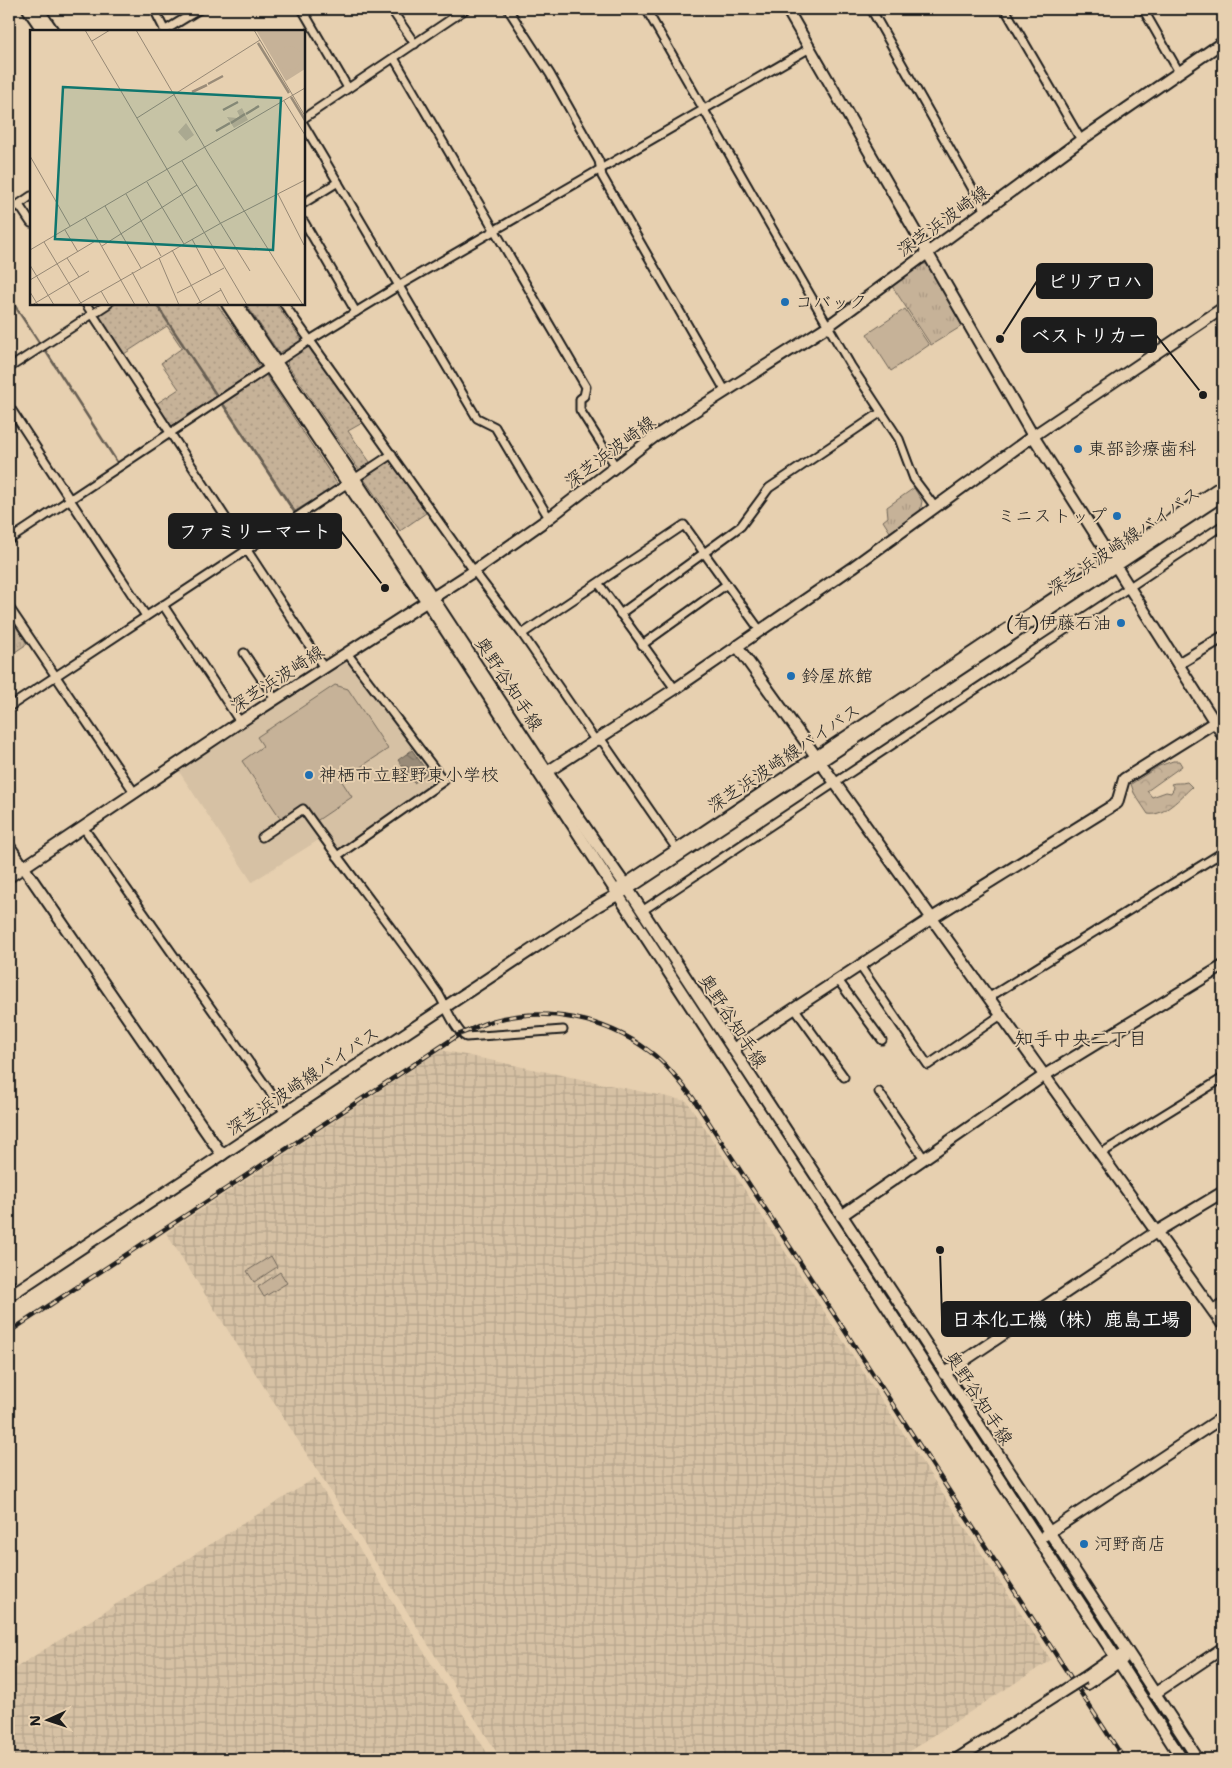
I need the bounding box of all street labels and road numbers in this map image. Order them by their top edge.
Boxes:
street label: 深芝浜波崎線 [892,180,994,262]
street label: 深芝浜波崎線 [560,410,660,494]
street label: 深芝浜波崎線バイパス [1043,481,1205,601]
street label: 奥野谷知手線 [470,632,548,736]
street label: 深芝浜波崎線 [225,640,329,718]
street label: 深芝浜波崎線バイパス [703,698,865,818]
street label: 奥野谷知手線 [694,969,772,1073]
street label: 深芝浜波崎線バイパス [222,1021,384,1141]
street label: 奥野谷知手線 [940,1346,1018,1450]

